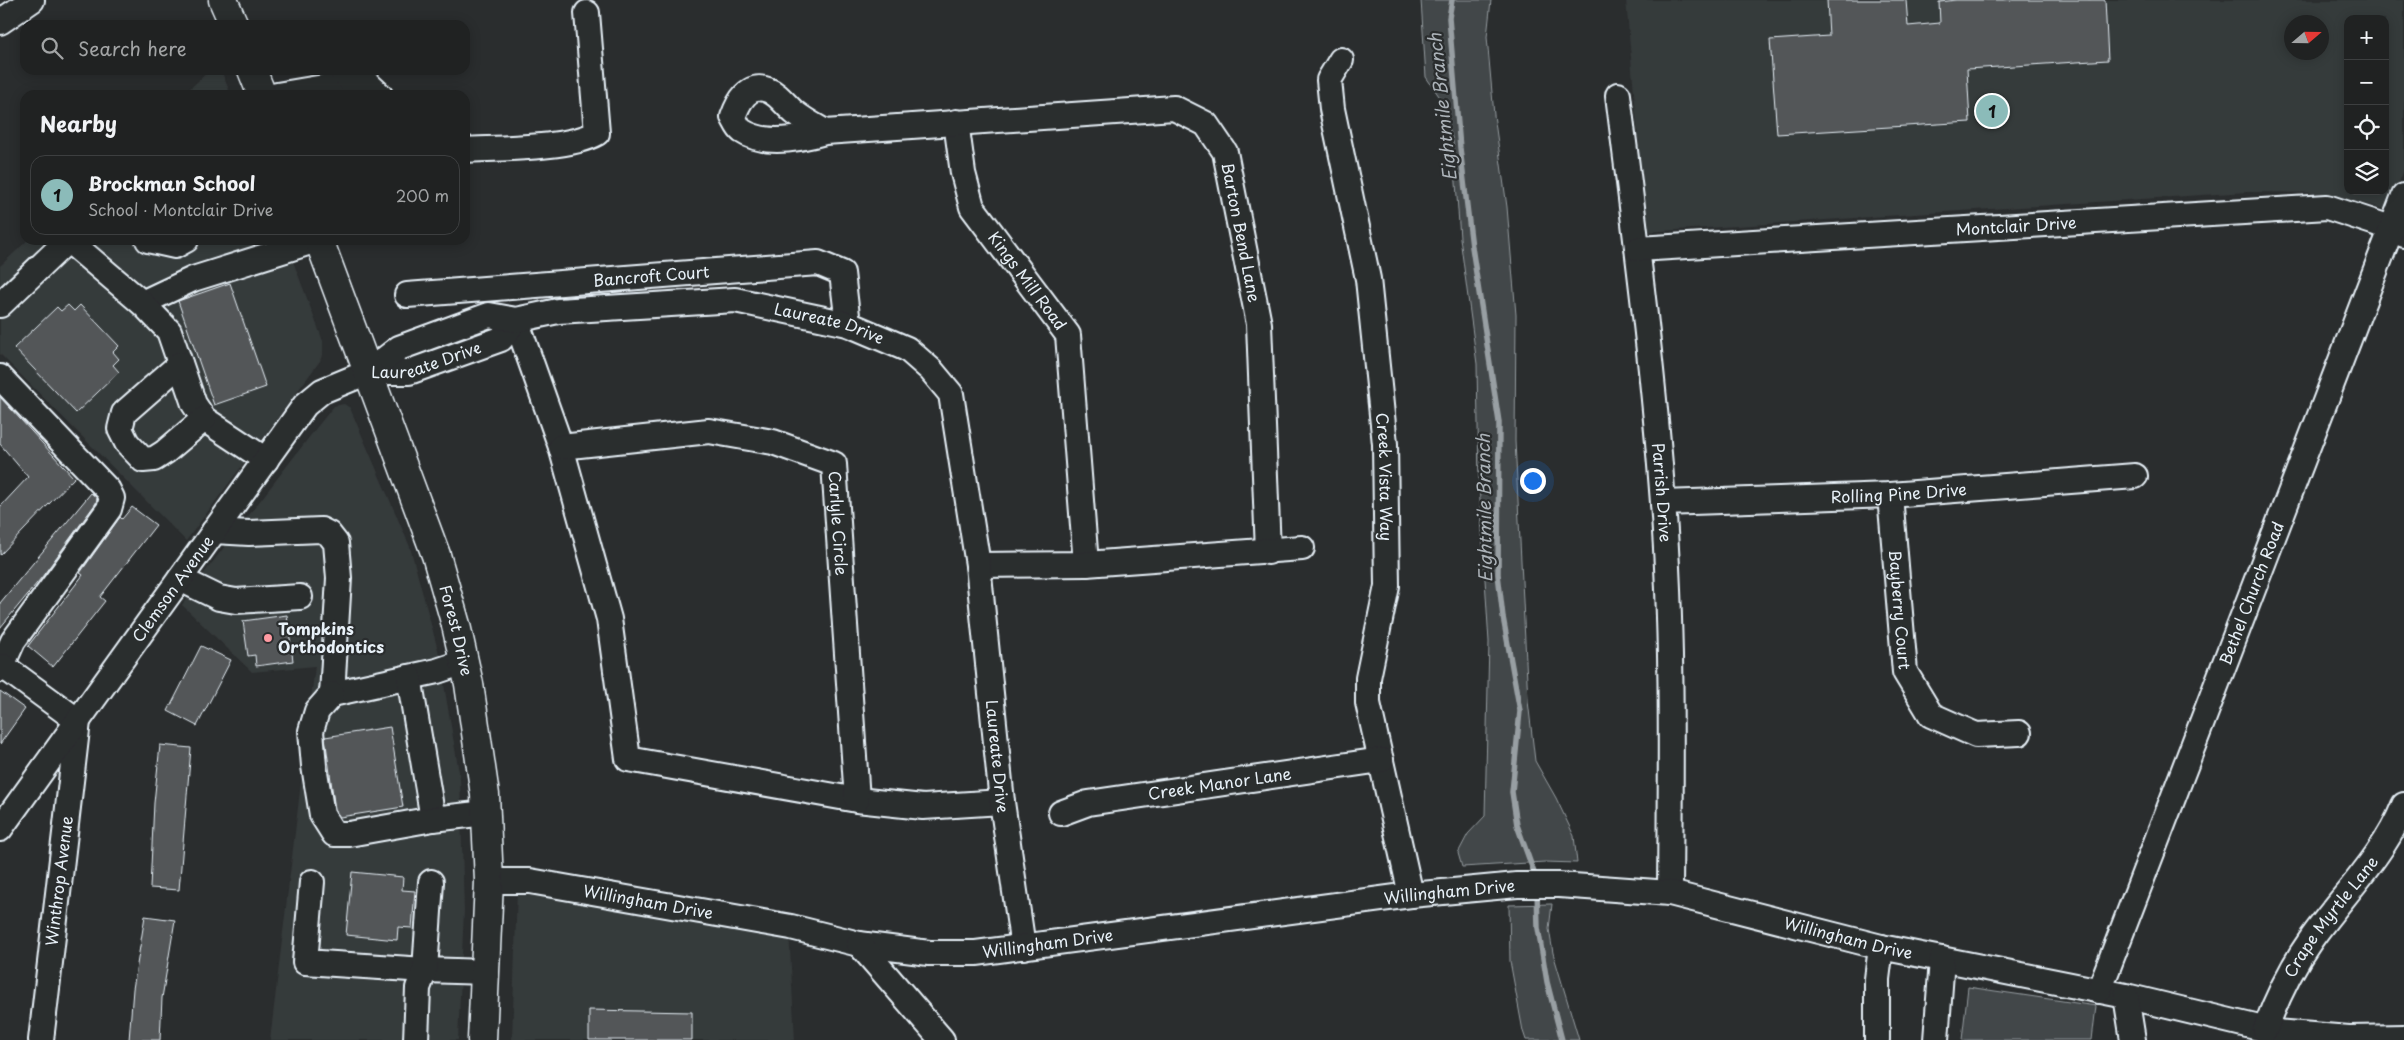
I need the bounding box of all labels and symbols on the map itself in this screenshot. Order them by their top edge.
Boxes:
north arrow [2284,15,2329,60]
water label: Eightmile Branch [1420,31,1463,182]
pin: 1 [1976,92,2008,130]
street label: Barton Bend Lane [1216,160,1267,304]
street label: Montclair Drive [1955,209,2078,241]
street label: Kings Mill Road [983,226,1073,335]
street label: Bancroft Court [592,258,711,291]
street label: Laureate Drive [772,296,888,349]
street label: Laureate Drive [371,334,484,383]
street label: Creek Vista Way [1371,411,1399,541]
water label: Eightmile Branch [1469,433,1498,583]
street label: Parrish Drive [1647,442,1679,543]
your location [1520,468,1546,494]
street label: Carlyle Circle [823,470,855,576]
street label: Rolling Pine Drive [1830,476,1967,508]
street label: Bethel Church Road [2212,518,2289,668]
street label: Clemson Avenue [125,529,219,647]
street label: Bayberry Court [1884,549,1918,671]
street label: Forest Drive [434,582,480,678]
place label: Tompkins Orthodontics [278,616,384,658]
marker: Tompkins Orthodontics [262,632,274,644]
street label: Laureate Drive [981,699,1016,814]
street label: Creek Manor Lane [1146,760,1293,805]
street label: Winthrop Avenue [38,814,78,947]
street label: Crape Myrtle Lane [2277,850,2383,981]
street label: Willingham Drive [1382,872,1516,910]
street label: Willingham Drive [581,878,715,924]
street label: Willingham Drive [1781,910,1915,964]
street label: Willingham Drive [981,922,1114,963]

